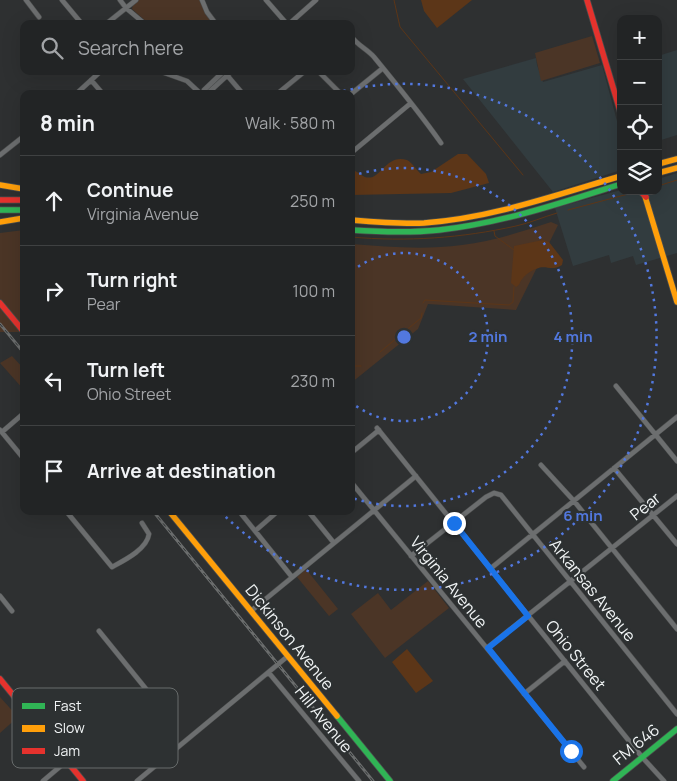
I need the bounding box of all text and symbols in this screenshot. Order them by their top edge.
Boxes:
map controls [617,15,662,195]
button: + [617,15,662,60]
search box [20,20,355,75]
icon: search [38,34,66,62]
text: Search here [78,35,184,61]
button: − [617,60,662,105]
button: locate [617,105,662,150]
text: 8 min [40,109,95,137]
text: Walk · 580 m [245,112,335,134]
button: layers [617,150,662,195]
text: Continue [87,177,173,203]
icon: ahead [40,187,68,215]
text: 250 m [290,190,335,212]
text: Virginia Avenue [87,203,199,225]
text: Turn right [87,267,177,293]
icon: right [40,277,68,305]
text: 100 m [292,280,335,302]
text: Pear [87,293,120,315]
text: 2 min [468,326,508,347]
text: 4 min [553,326,593,347]
centre of rings [395,328,413,346]
text: Turn left [87,357,165,383]
icon: left [40,367,68,395]
text: 230 m [291,370,335,392]
text: Ohio Street [87,383,171,405]
icon: arrive [40,457,68,485]
text: Arrive at destination [87,458,276,484]
street label: Pear [625,487,665,525]
text: 6 min [563,505,603,526]
route end [443,512,466,535]
street label: Virginia Avenue [405,532,493,632]
street label: Arkansas Avenue [545,534,641,646]
street label: Dickinson Avenue [241,580,339,694]
street label: Ohio Street [541,615,611,695]
street label: Hill Avenue [290,681,358,757]
legend [12,688,178,768]
text: Fast [54,696,82,715]
text: Slow [54,718,85,737]
street label: FM 646 [608,718,664,770]
route start [560,740,583,763]
text: Jam [54,741,80,760]

